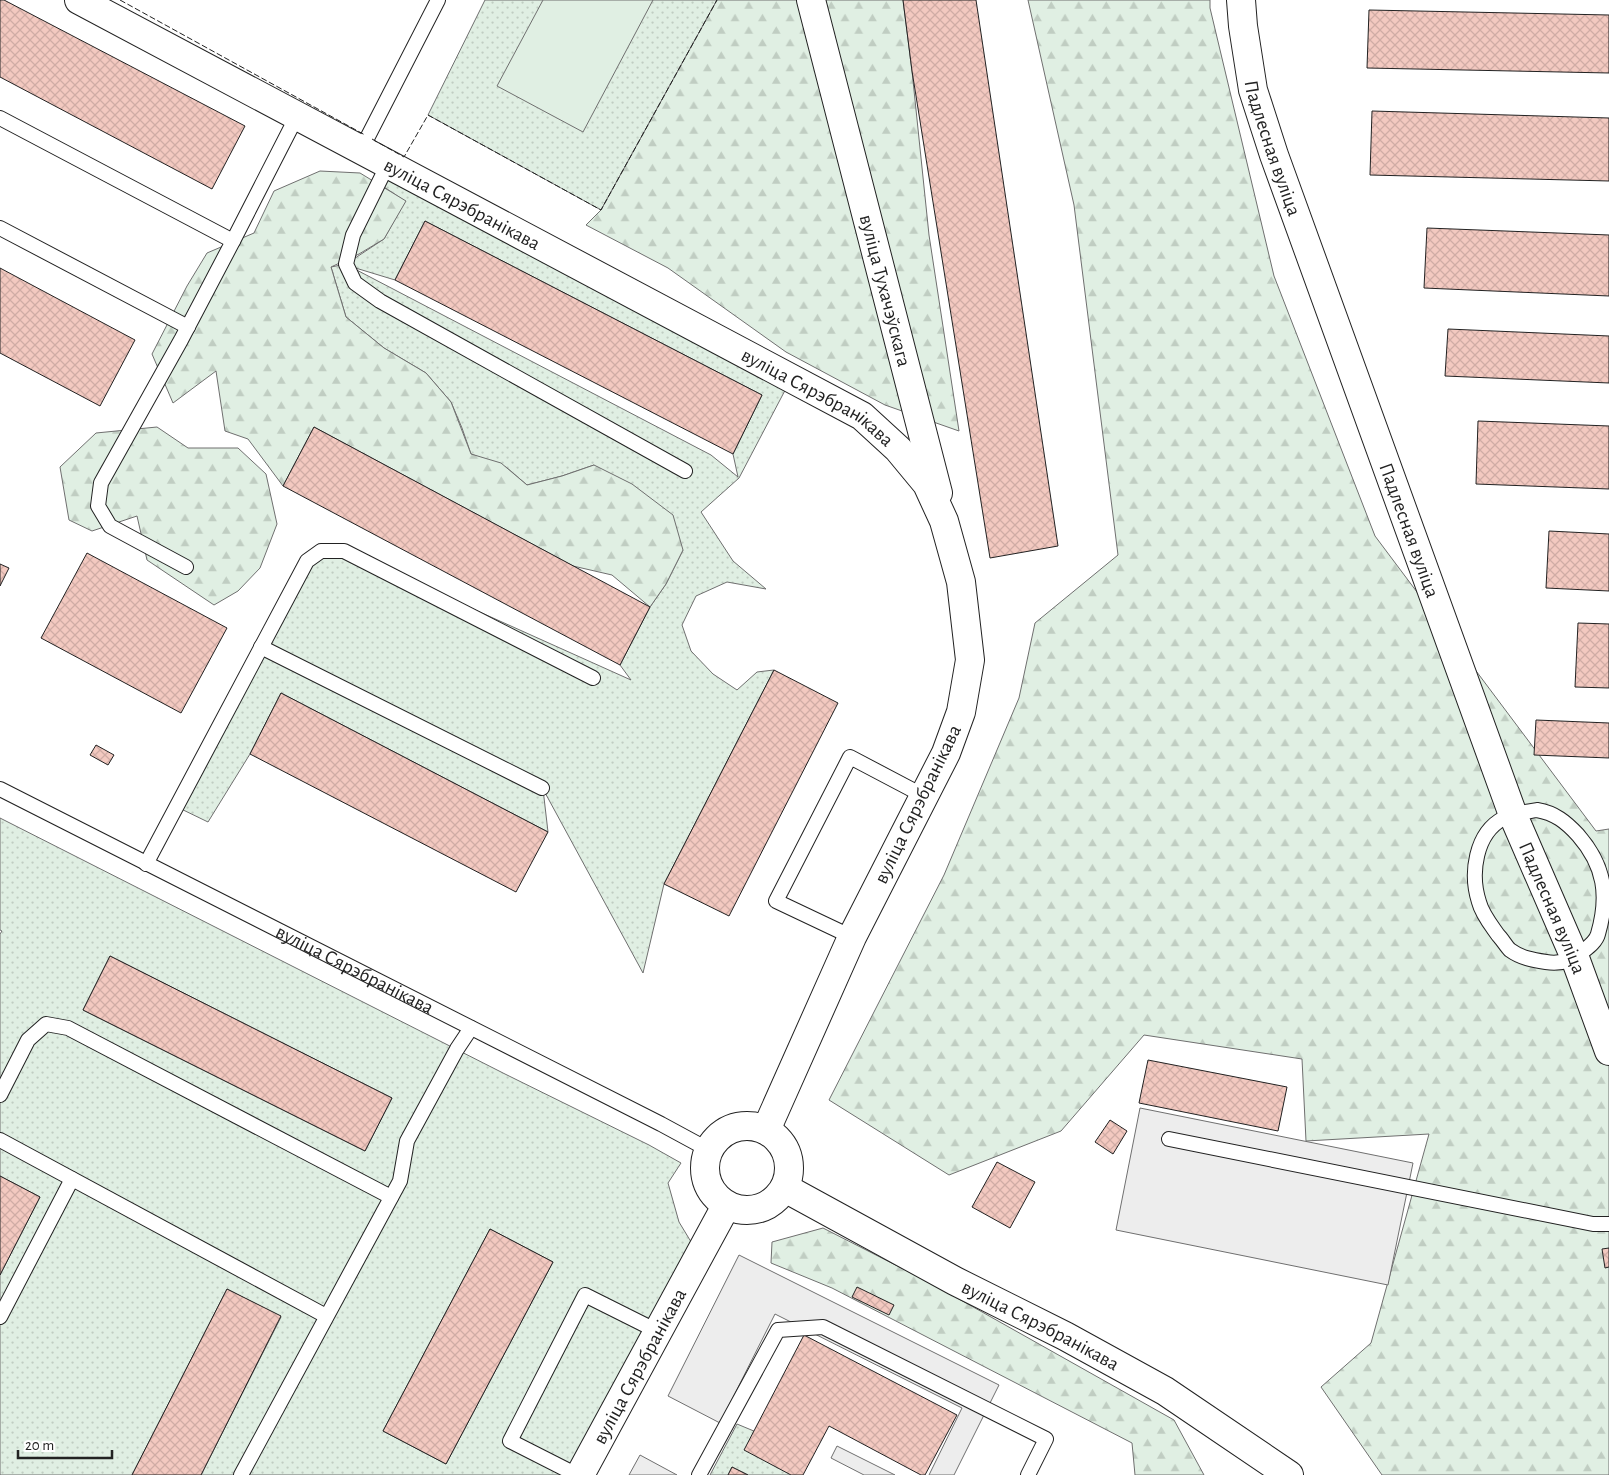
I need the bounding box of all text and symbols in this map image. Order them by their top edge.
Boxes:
street label: Падлесная вуліца [1241,79,1304,219]
street label: вуліца Сярэбранікава [380,155,543,254]
street label: вуліца Тухачэўскага [856,213,914,369]
street label: вуліца Сярэбранікава [738,345,897,451]
street label: Падлесная вуліца [1375,460,1442,600]
street label: вуліца Сярэбранікава [871,722,965,887]
street label: Падлесная вуліца [1515,839,1589,977]
street label: вуліца Сярэбранікава [272,922,437,1018]
street label: вуліца Сярэбранікава [958,1277,1122,1375]
street label: вуліца Сярэбранікава [590,1285,690,1448]
scale bar [18,1428,111,1460]
text: 20 m [25,1438,54,1453]

